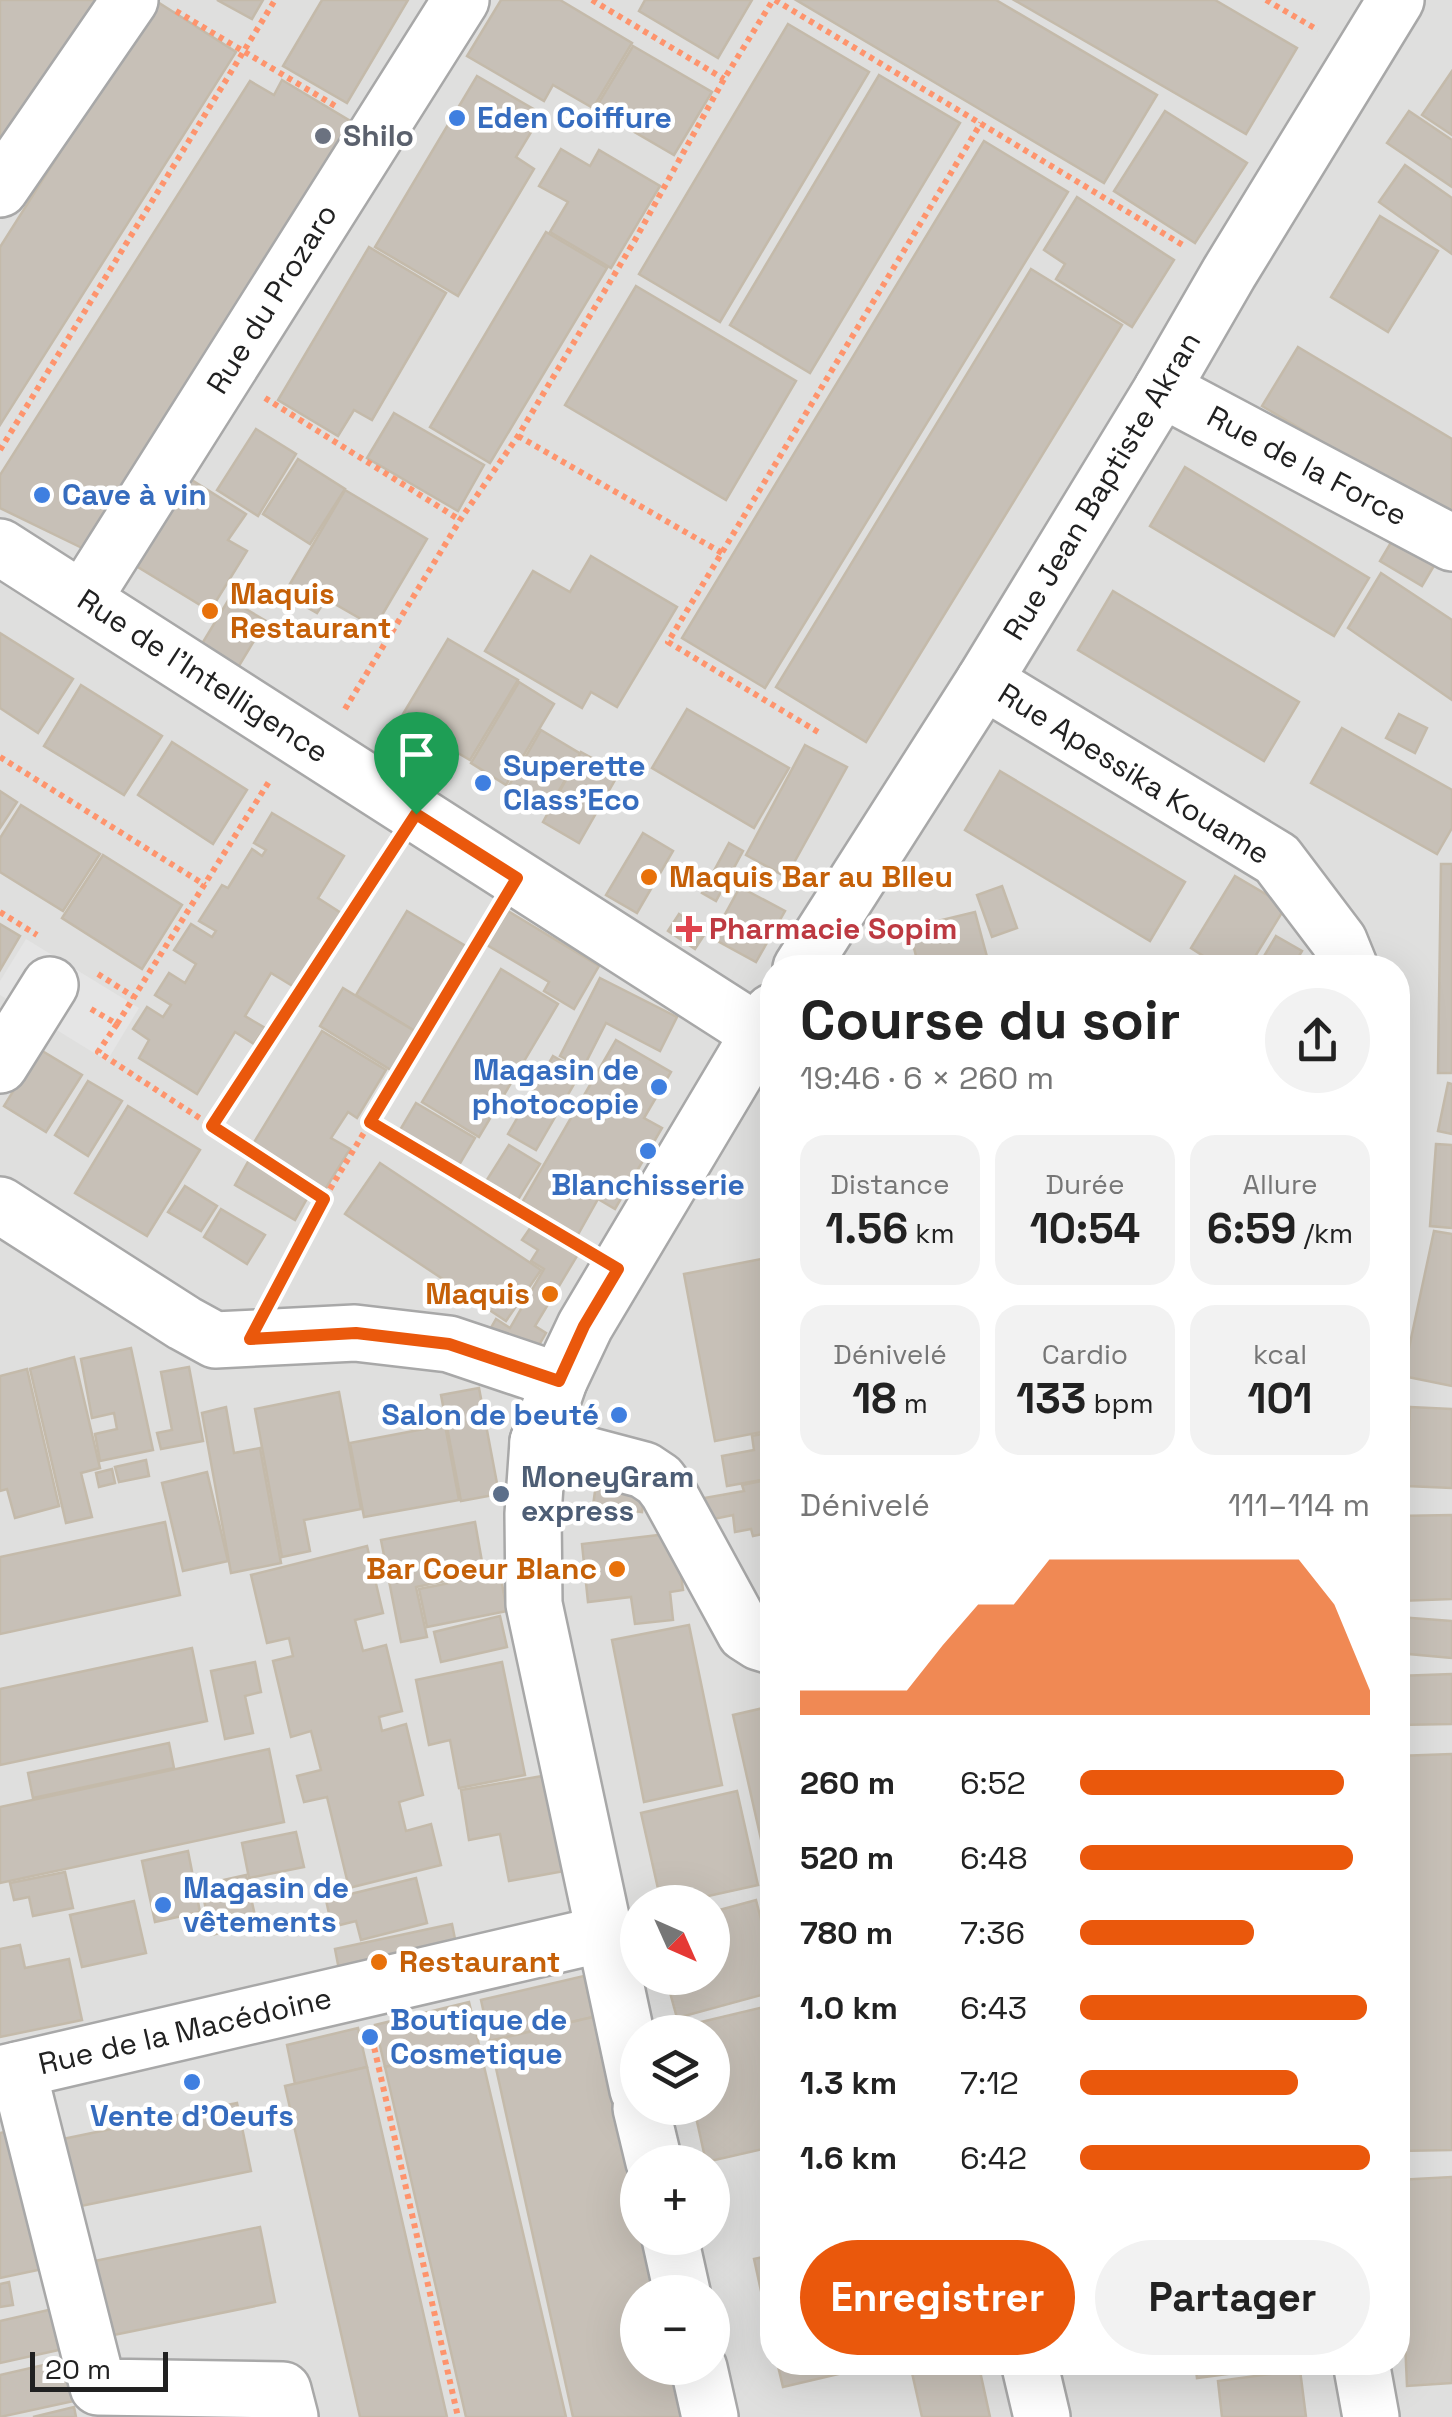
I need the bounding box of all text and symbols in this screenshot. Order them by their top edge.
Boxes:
place label: Eden Coiffure [477,98,672,137]
marker: Eden Coiffure [446,107,468,129]
place label: Shilo [343,116,414,155]
marker: Shilo [312,125,334,147]
street label: Rue du Prozaro [198,196,346,401]
street label: Rue Jean Baptiste Akran [994,324,1209,647]
street label: Rue de la Force [1201,396,1414,535]
place label: Cave à vin [62,475,207,514]
marker: Cave à vin [31,484,53,506]
place label: Maquis Restaurant [230,574,391,647]
street label: Rue de l'Intelligence [70,580,336,771]
marker: Maquis Restaurant [199,600,221,622]
street label: Rue Apessika Kouame [991,674,1278,873]
pin [374,712,459,815]
icon: arrive [389,727,444,782]
place label: Superette Class'Eco [503,746,646,819]
marker: Superette Class'Eco [472,772,494,794]
place label: Maquis Bar au Blleu [669,857,953,896]
marker: Maquis Bar au Blleu [638,866,660,888]
place label: Pharmacie Sopim [709,909,957,948]
marker: Pharmacie Sopim [678,918,700,940]
text: Course du soir [800,985,1180,1055]
button: share [1265,988,1370,1093]
place label: Magasin de photocopie [472,1050,639,1123]
text: 19:46 · 6 × 260 m [800,1058,1054,1098]
marker: Magasin de photocopie [648,1076,670,1098]
marker: Blanchisserie [637,1140,659,1162]
place label: Blanchisserie [551,1165,745,1204]
text: Distance [830,1166,950,1202]
text: Durée [1046,1166,1124,1202]
text: Allure [1242,1166,1318,1202]
text: 1.56 [826,1202,908,1255]
text: 10:54 [1030,1202,1140,1255]
text: 6:59 [1207,1202,1296,1255]
text: km [908,1215,955,1251]
text: /km [1296,1215,1353,1251]
place label: Maquis [425,1274,530,1313]
marker: Maquis [539,1283,561,1305]
text: Dénivelé [833,1336,947,1372]
text: Cardio [1042,1336,1128,1372]
text: kcal [1253,1336,1307,1372]
text: 18 [852,1372,896,1425]
text: 133 [1016,1372,1086,1425]
text: 101 [1247,1372,1313,1425]
text: m [896,1385,928,1421]
text: bpm [1086,1385,1154,1421]
place label: Salon de beuté [382,1395,599,1434]
marker: Salon de beuté [608,1404,630,1426]
place label: MoneyGram express [521,1457,694,1530]
marker: MoneyGram express [490,1483,512,1505]
text: Dénivelé [800,1485,930,1525]
text: 111–114 m [1228,1485,1370,1525]
place label: Bar Coeur Blanc [366,1549,597,1588]
marker: Bar Coeur Blanc [606,1558,628,1580]
text: 260 m [800,1763,895,1803]
text: 6:52 [960,1763,1026,1803]
text: 520 m [800,1838,894,1878]
text: 6:48 [960,1838,1028,1878]
place label: Magasin de vêtements [183,1868,349,1941]
north arrow [620,1885,730,1995]
map controls [620,1885,730,2385]
marker: Magasin de vêtements [152,1894,174,1916]
text: 780 m [800,1913,893,1953]
text: 7:36 [960,1913,1025,1953]
place label: Restaurant [399,1942,560,1981]
marker: Restaurant [368,1951,390,1973]
street label: Rue de la Macédoine [34,1978,335,2083]
text: 1.0 km [800,1988,898,2028]
text: 6:43 [960,1988,1027,2028]
place label: Boutique de Cosmetique [390,2000,567,2073]
button: layers [620,2015,730,2125]
marker: Boutique de Cosmetique [359,2026,381,2048]
text: 1.3 km [800,2063,897,2103]
text: 7:12 [960,2063,1019,2103]
marker: Vente d'Oeufs [181,2071,203,2093]
place label: Vente d'Oeufs [90,2096,294,2135]
text: 1.6 km [800,2138,897,2178]
text: 6:42 [960,2138,1027,2178]
button: + [620,2145,730,2255]
button: Enregistrer [800,2240,1075,2355]
button: Partager [1095,2240,1370,2355]
button: − [620,2275,730,2385]
scale bar [30,2347,168,2392]
text: 20 m [45,2351,111,2387]

